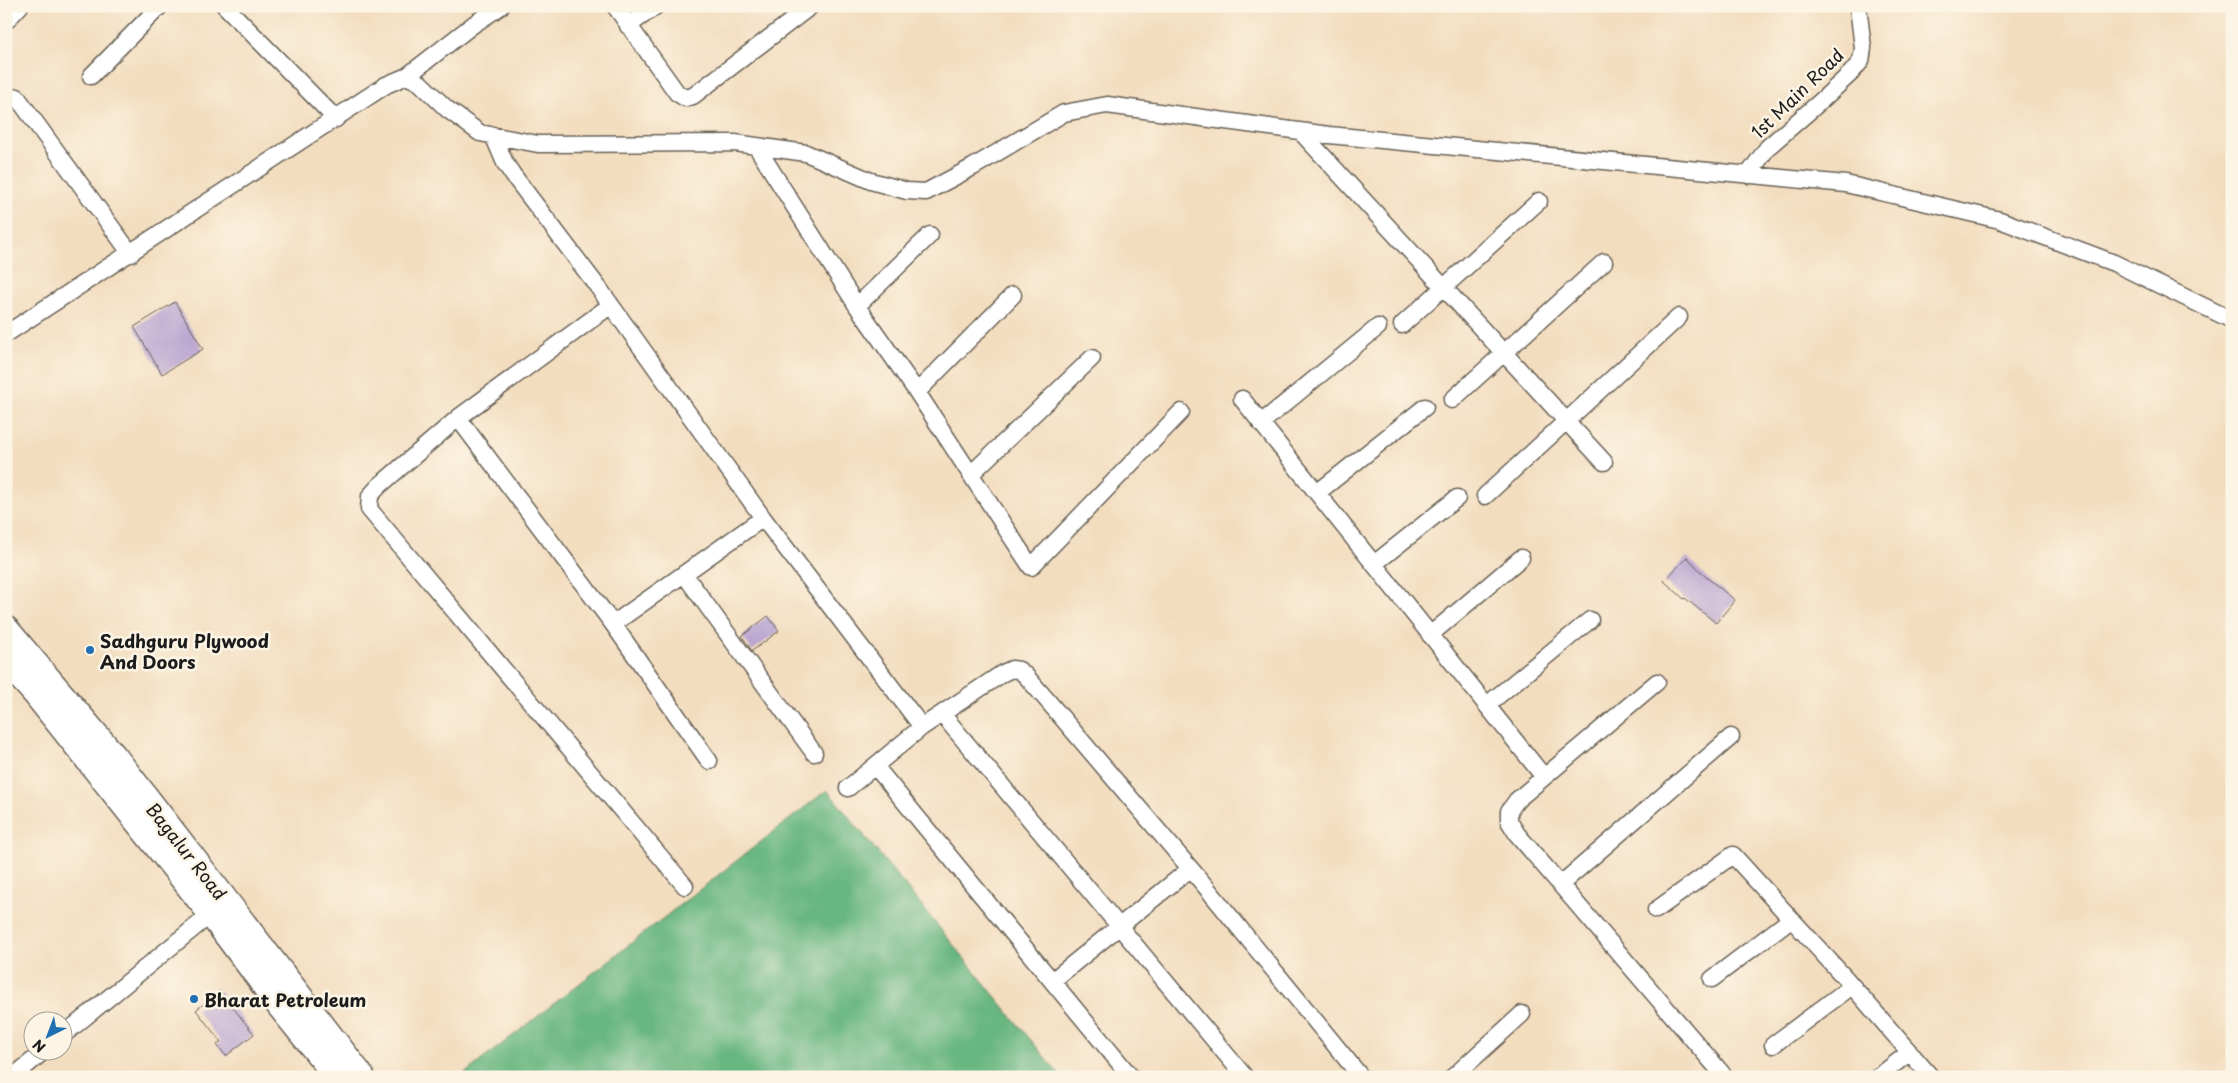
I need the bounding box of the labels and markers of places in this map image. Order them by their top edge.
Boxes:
place label: Sadhguru Plywood And Doors [100,627,269,675]
marker: Sadhguru Plywood And Doors [84,644,96,656]
place label: Bharat Petroleum [204,986,366,1013]
marker: Bharat Petroleum [188,993,200,1005]

